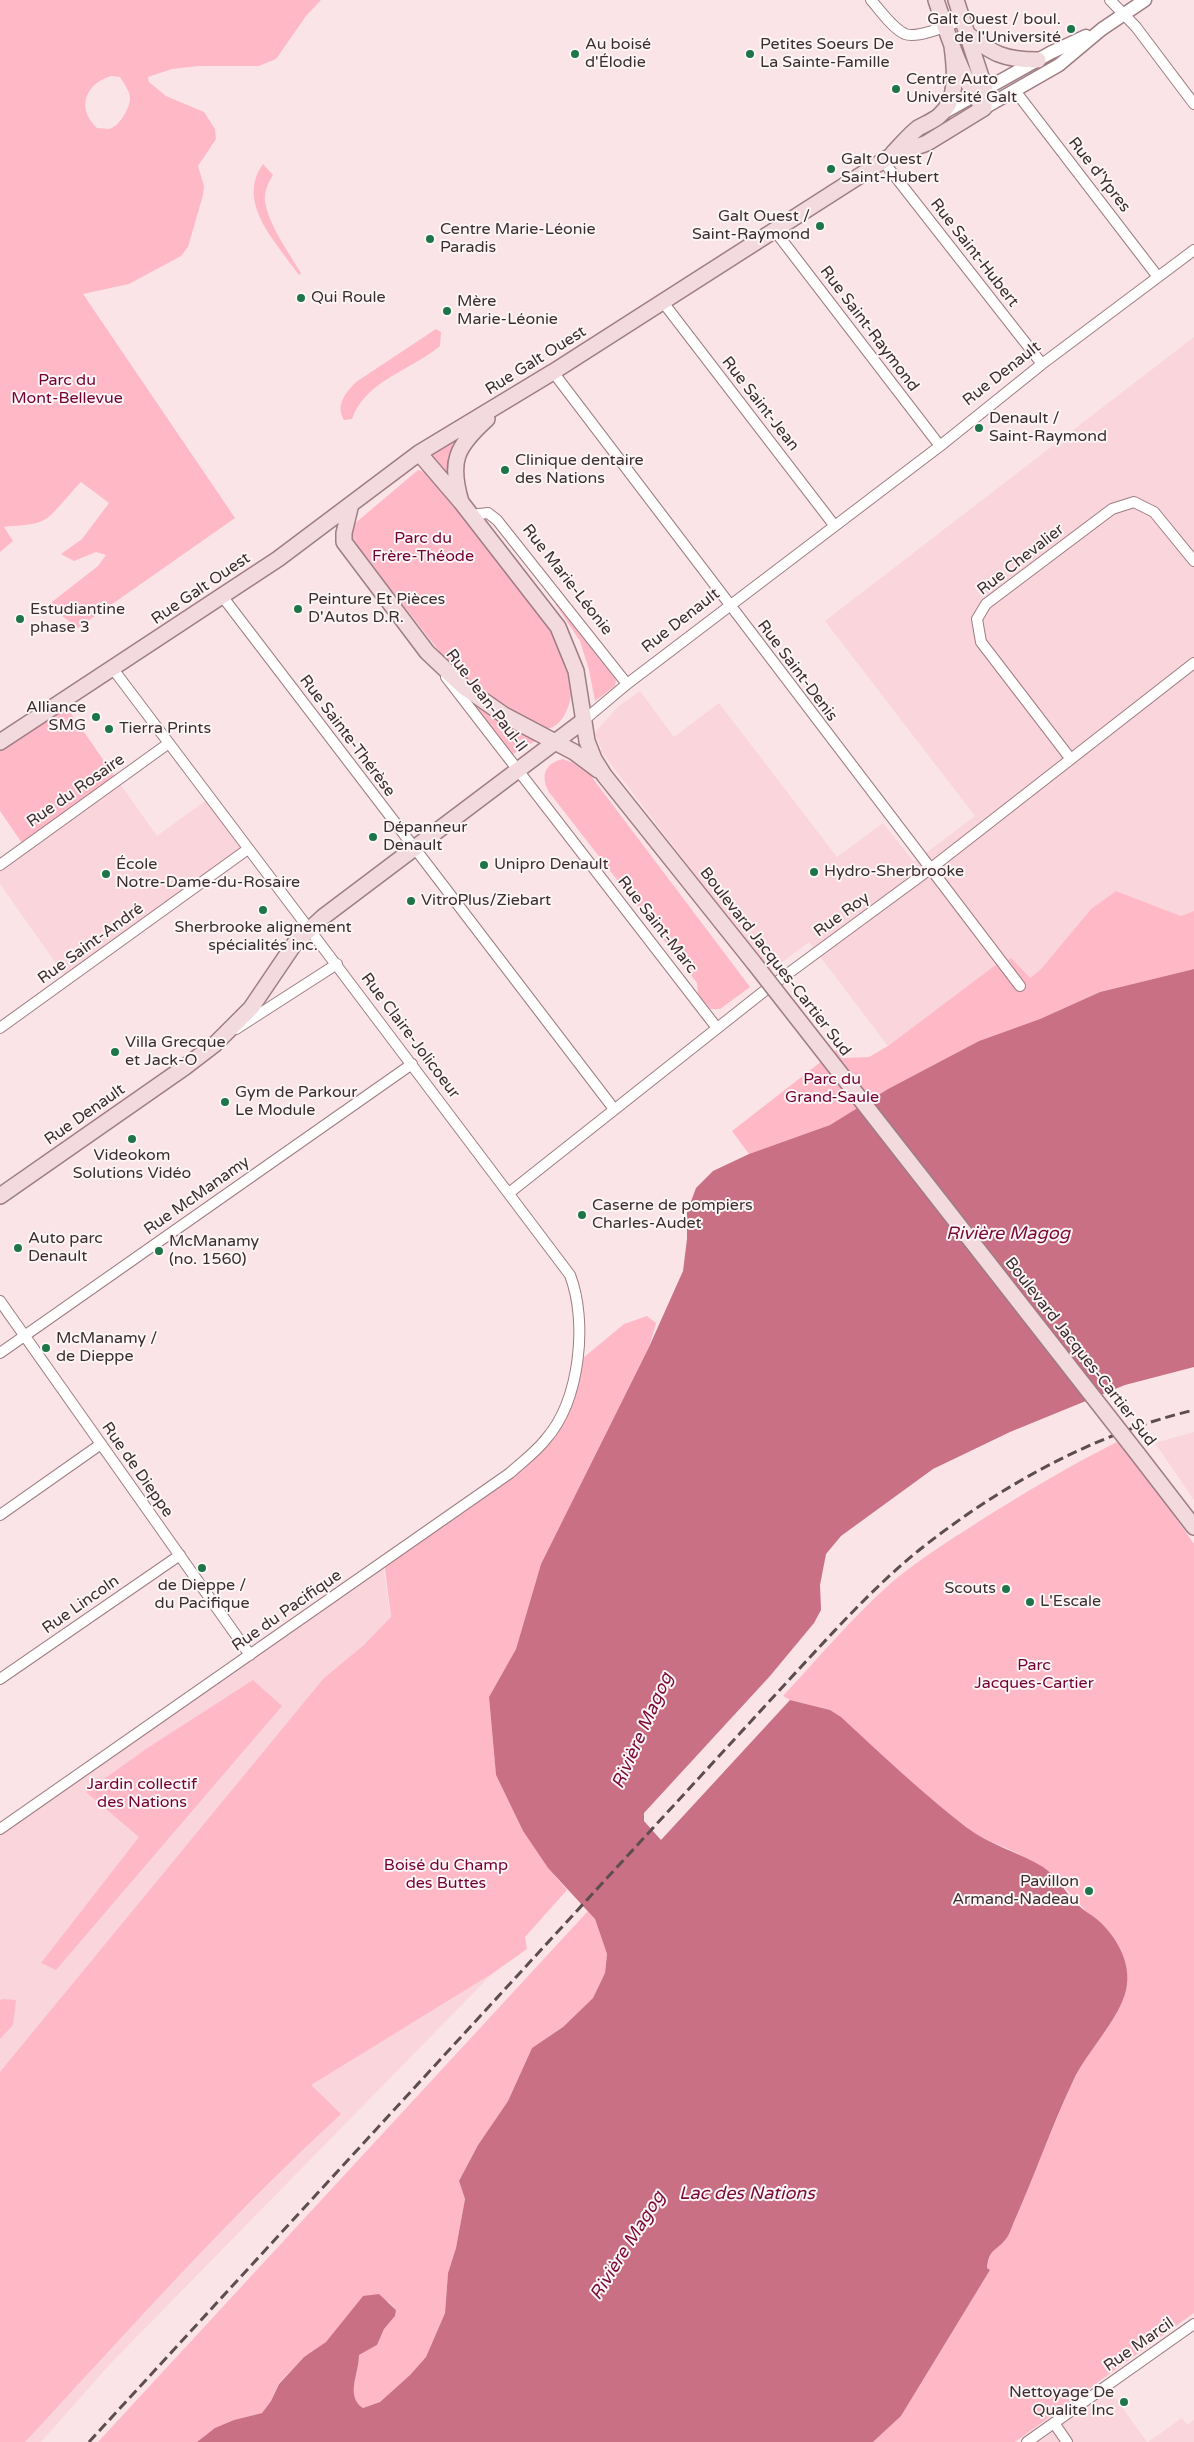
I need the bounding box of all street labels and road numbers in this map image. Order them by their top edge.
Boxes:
street label: Rue d'Ypres [1064,134,1134,216]
street label: Rue Saint-Hubert [926,195,1022,311]
street label: Rue Saint-Raymond [815,262,923,396]
street label: Rue Galt Ouest [482,322,590,400]
street label: Rue Denault [959,338,1045,410]
street label: Rue Saint-Jean [717,353,803,455]
street label: Rue Chevalier [974,520,1068,600]
street label: Rue Marie-Léonie [518,521,616,639]
street label: Rue Galt Ouest [148,549,254,629]
street label: Rue Denault [638,585,724,657]
street label: Rue Saint-Denis [753,617,841,725]
street label: Rue Jean-Paul-II [441,646,531,756]
street label: Rue Sainte-Thérèse [295,671,399,801]
street label: Rue du Rosaire [23,750,129,832]
street label: Boulevard Jacques-Cartier Sud [695,864,855,1060]
street label: Rue Saint-Marc [613,873,701,977]
street label: Rue Roy [810,888,874,942]
street label: Rue Saint-André [34,899,148,989]
street label: Rue Claire-Jolicoeur [357,969,463,1103]
street label: Rue Denault [41,1080,129,1150]
street label: Rue McManamy [141,1152,253,1240]
street label: Boulevard Jacques-Cartier Sud [1000,1254,1160,1450]
street label: Rue de Dieppe [97,1419,177,1521]
street label: Rue du Pacifique [229,1566,345,1656]
street label: Rue Lincoln [39,1572,123,1638]
street label: Rue Marcil [1100,2314,1178,2376]

